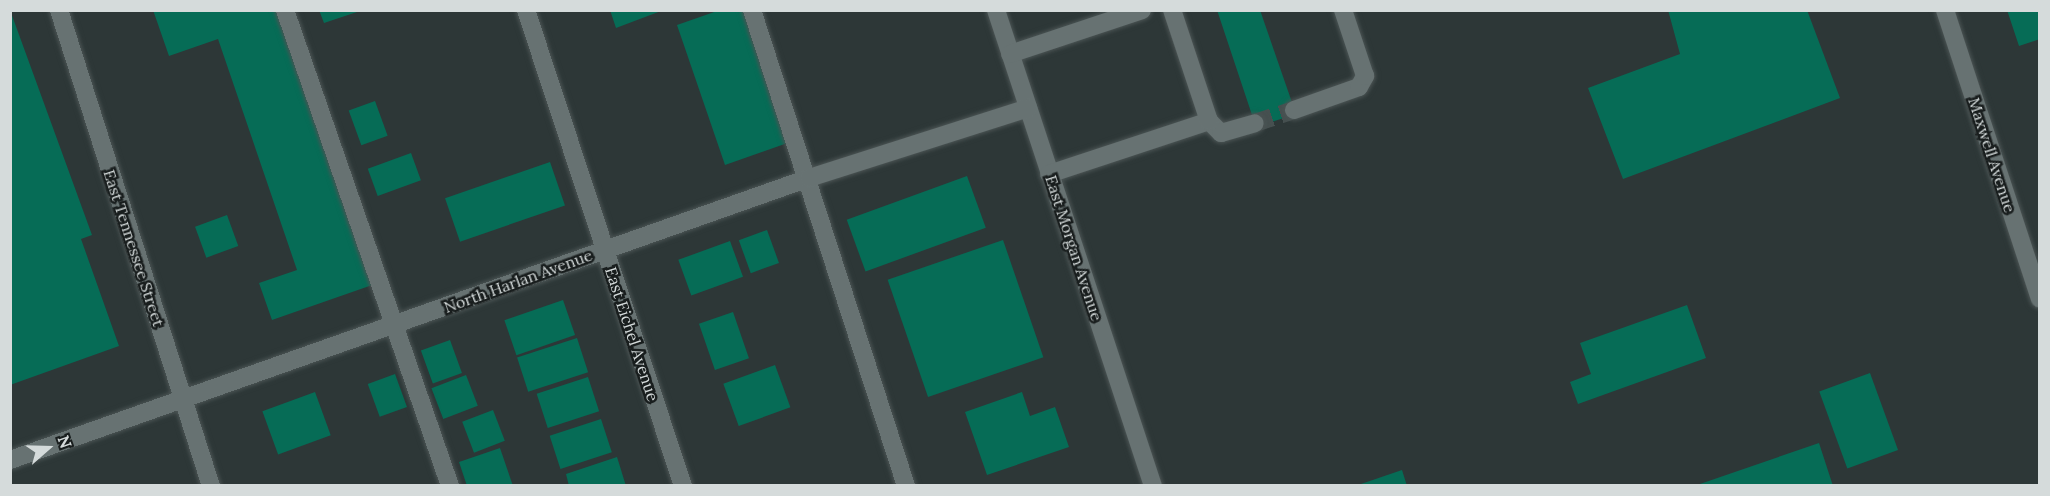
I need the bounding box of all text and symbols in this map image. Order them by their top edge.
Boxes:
street label: Maxwell Avenue [1964,95,2020,215]
street label: East Tennessee Street [100,167,168,329]
street label: East Morgan Avenue [1041,173,1107,323]
street label: North Harlan Avenue [441,245,595,317]
street label: East Eichel Avenue [601,264,663,404]
north arrow [18,418,78,478]
text: N [53,433,76,451]

